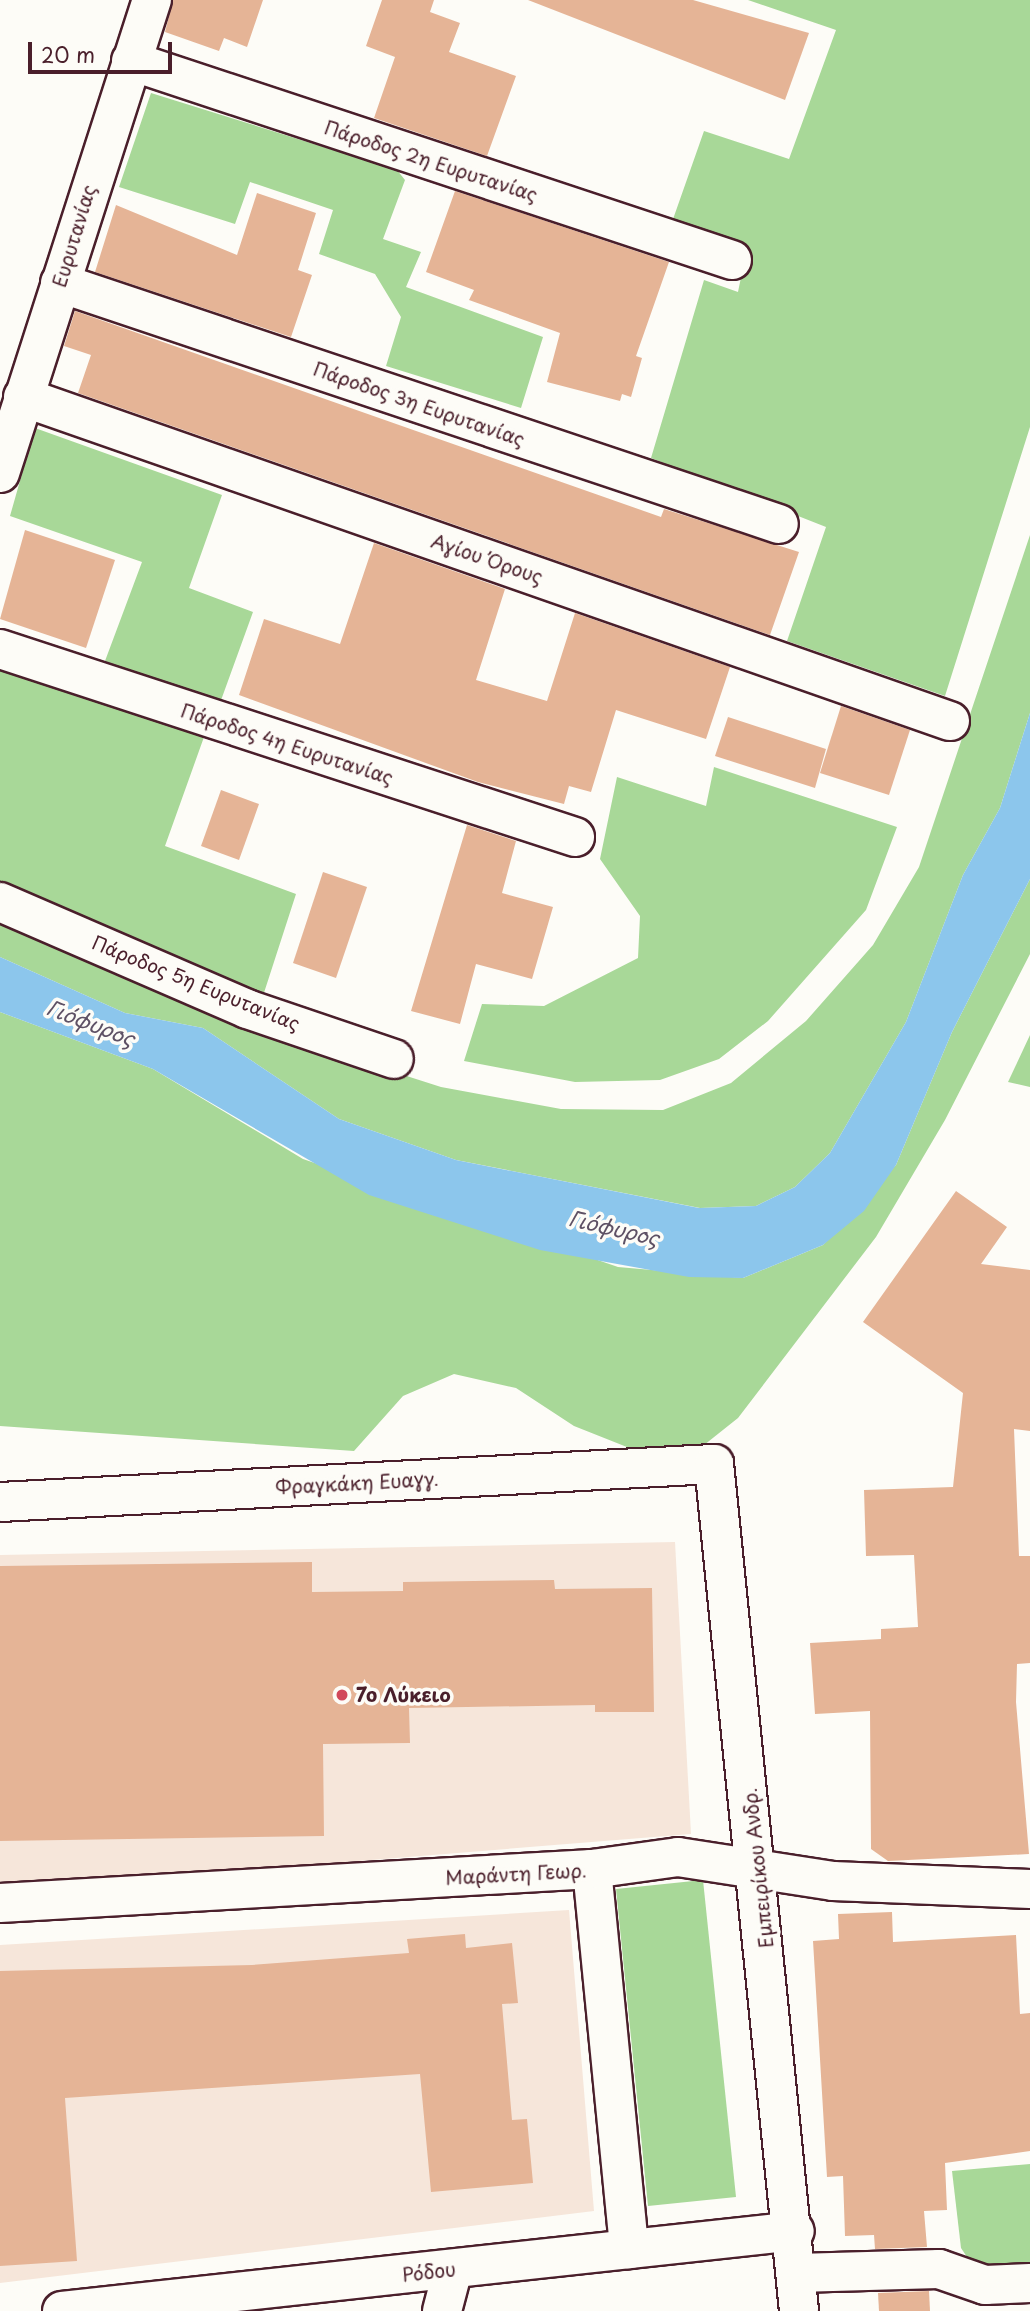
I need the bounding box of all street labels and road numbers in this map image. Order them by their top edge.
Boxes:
street label: Πάροδος 2η Ευρυτανίας [321,116,541,206]
street label: Ευρυτανίας [48,182,100,290]
street label: Πάροδος 3η Ευρυτανίας [310,357,528,451]
street label: Αγίου Όρους [428,529,546,589]
street label: Πάροδος 4η Ευρυτανίας [177,699,397,789]
street label: Πάροδος 5η Ευρυτανίας [89,931,303,1035]
street label: Φραγκάκη Ευαγγ. [274,1467,440,1499]
street label: Εμπειρίκου Ανδρ. [738,1786,778,1950]
street label: Μαράντη Γεωρ. [444,1859,588,1889]
street label: Ρόδου [401,2258,457,2286]

